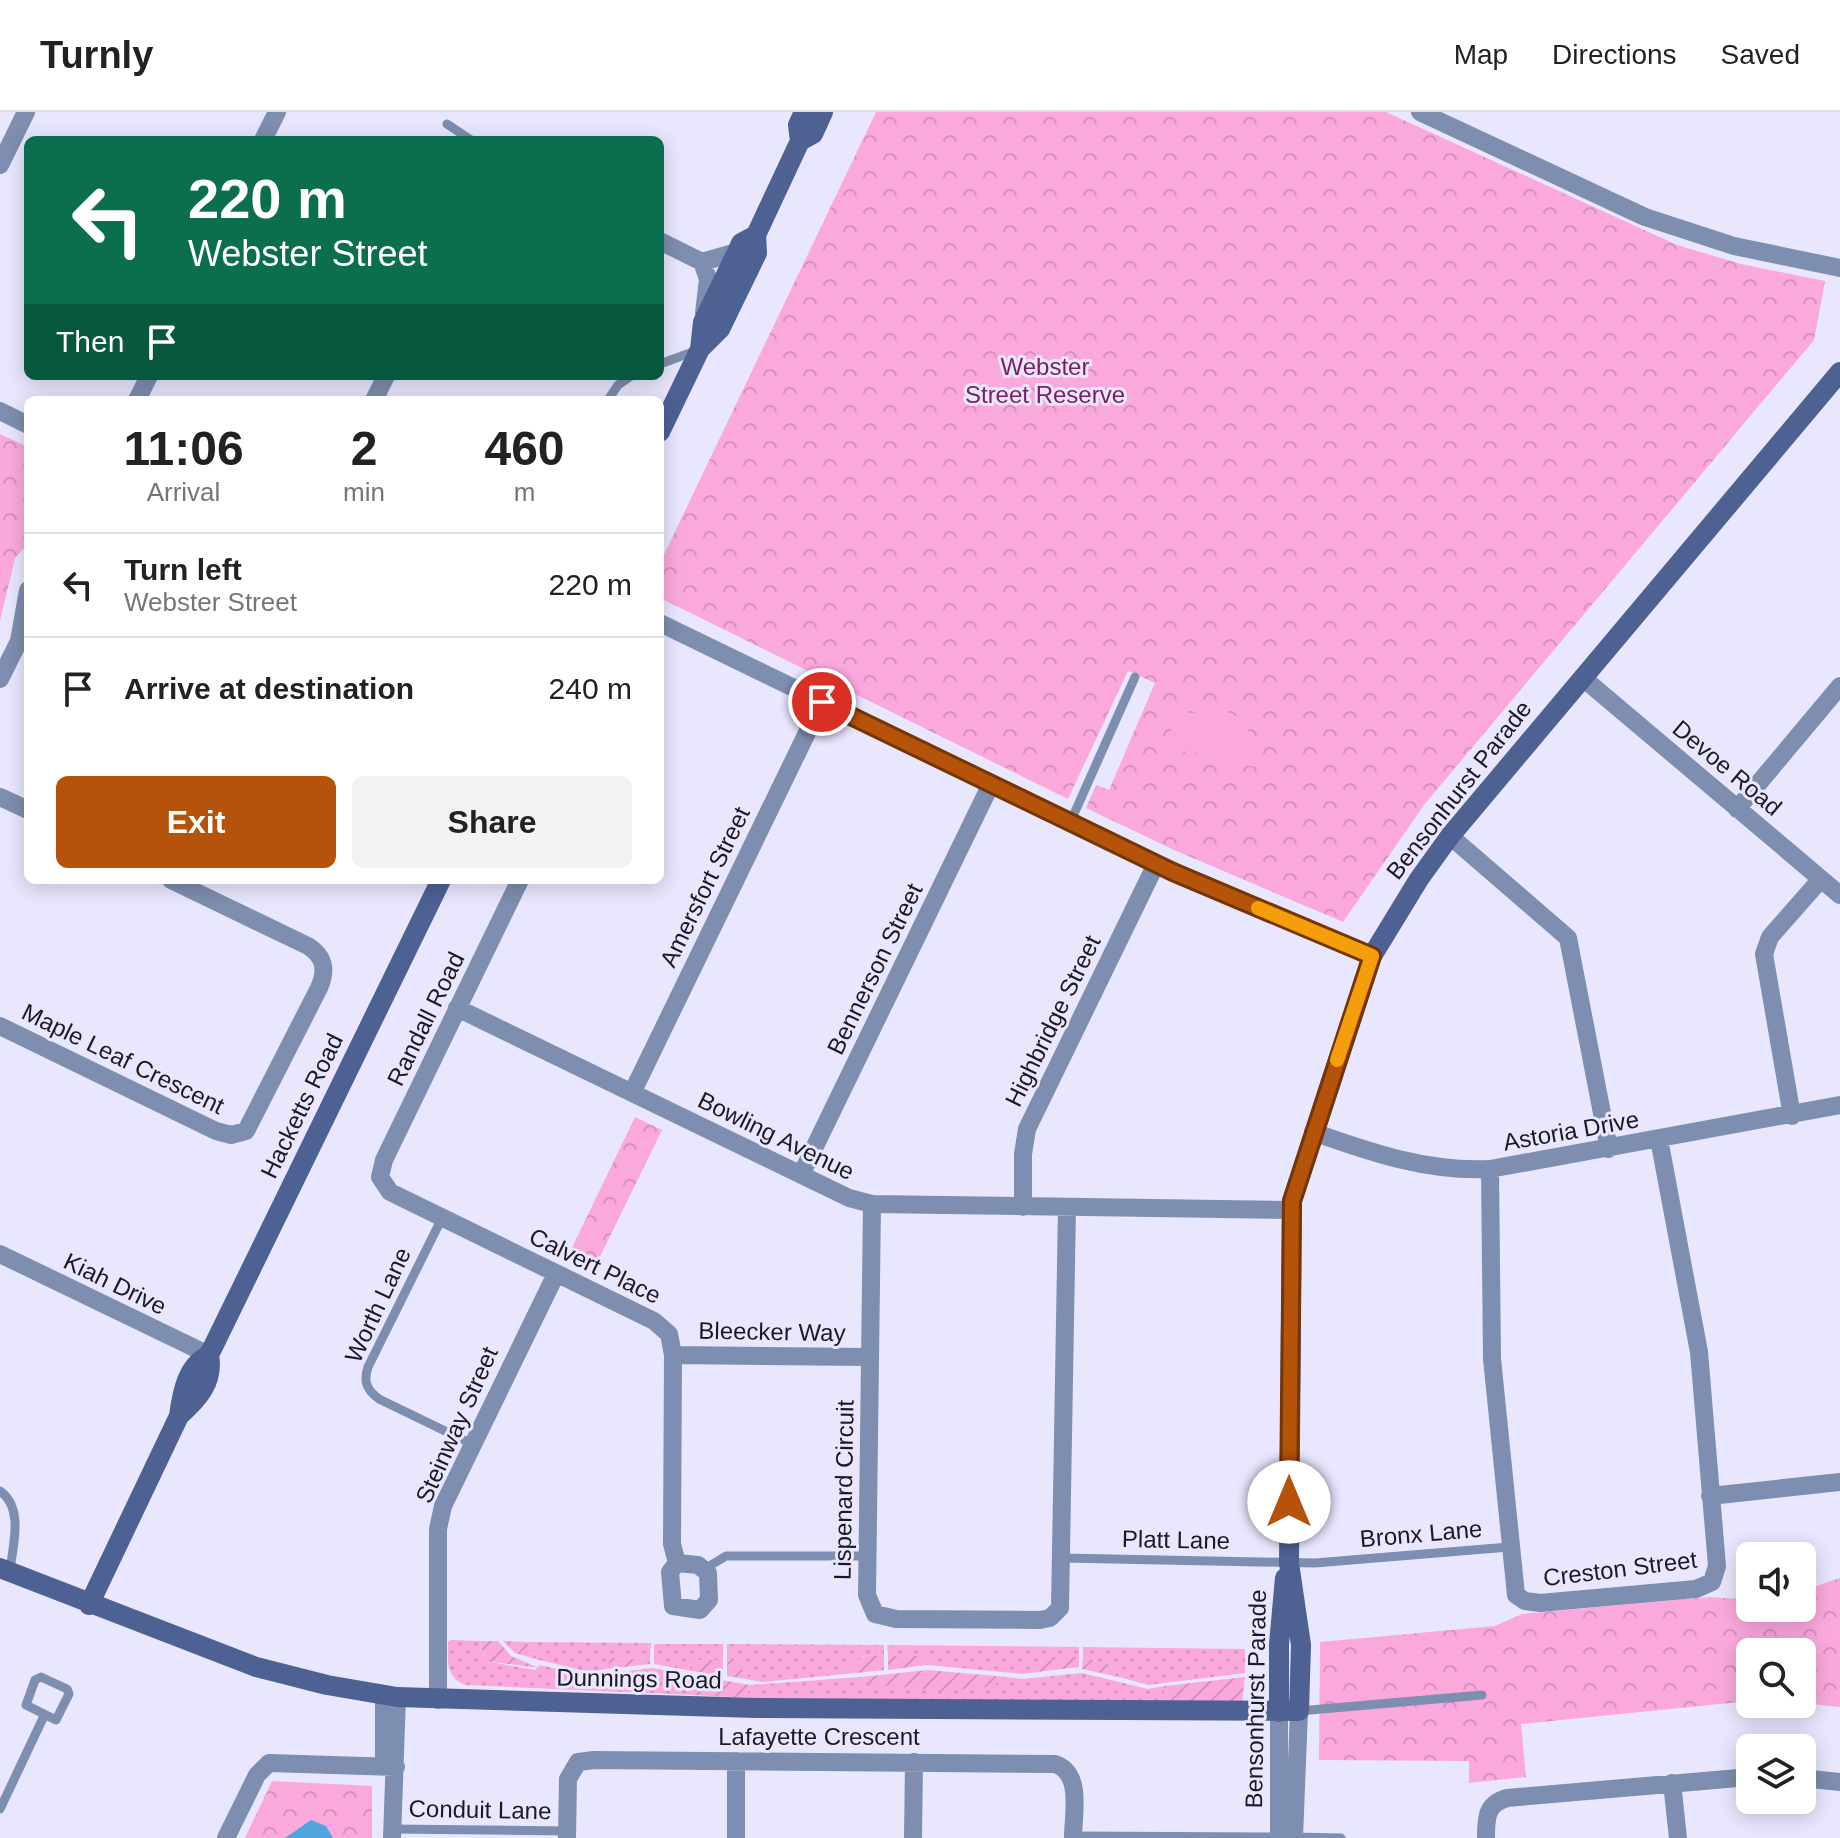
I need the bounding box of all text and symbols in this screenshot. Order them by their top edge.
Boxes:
text: Turnly [40,34,153,76]
text: Map [1454,39,1508,70]
text: Directions [1552,39,1677,70]
text: Saved [1721,39,1800,70]
text: 220 m [188,167,347,230]
icon: left [56,168,160,272]
text: Webster Street [188,233,427,274]
icon: arrive [140,320,184,364]
text: Then [56,325,124,358]
park label: Webster Street Reserve [965,353,1125,408]
text: 11:06 [123,422,244,475]
text: 2 [351,422,377,475]
text: 460 [484,422,565,475]
text: Arrival [147,477,220,507]
text: min [343,477,385,507]
text: m [514,477,535,507]
text: Turn left [124,553,242,586]
icon: left [56,563,100,607]
text: 220 m [549,568,632,601]
text: Webster Street [124,587,297,617]
icon: arrive [56,667,100,711]
pin [788,668,856,736]
text: Arrive at destination [124,672,414,705]
text: 240 m [549,672,632,705]
icon: arrive [800,680,844,724]
street label: Bensonhurst Parade [1381,695,1537,884]
street label: Devoe Road [1668,714,1787,821]
button: Exit [56,776,336,868]
button: Share [352,776,632,868]
street label: Amersfort Street [654,802,755,971]
street label: Bennerson Street [821,879,928,1059]
street label: Highbridge Street [999,931,1106,1111]
street label: Randall Road [382,948,470,1090]
street label: Maple Leaf Crescent [18,998,229,1119]
street label: Hacketts Road [255,1029,348,1182]
street label: Bowling Avenue [694,1086,859,1185]
street label: Astoria Drive [1501,1105,1641,1156]
street label: Calvert Place [525,1222,665,1309]
street label: Worth Lane [339,1243,416,1367]
street label: Kiah Drive [60,1247,171,1320]
street label: Bleecker Way [698,1317,846,1346]
street label: Steinway Street [410,1342,503,1507]
street label: Lispenard Circuit [828,1399,859,1580]
position arrow [1247,1460,1331,1544]
street label: Bronx Lane [1359,1515,1483,1552]
street label: Platt Lane [1122,1525,1230,1554]
map controls [1736,1542,1816,1814]
button: sound [1736,1542,1816,1622]
street label: Creston Street [1542,1546,1699,1591]
street label: Bensonhurst Parade [1240,1589,1271,1809]
button: search [1736,1638,1816,1718]
street label: Dunnings Road [556,1664,722,1693]
street label: Lafayette Crescent [718,1723,920,1750]
button: layers [1736,1734,1816,1814]
street label: Conduit Lane [408,1795,552,1824]

